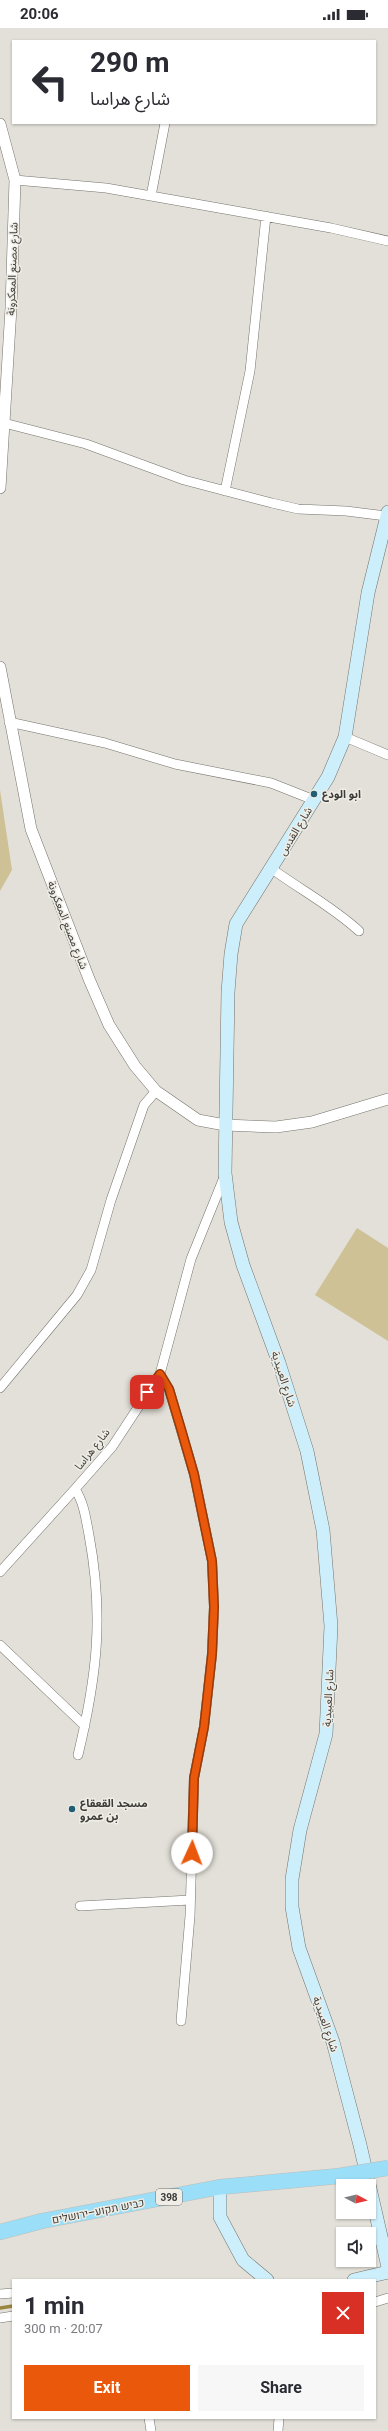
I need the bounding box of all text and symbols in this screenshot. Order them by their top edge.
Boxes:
text: 20:06 [20,5,59,23]
text: 290 m [90,46,169,79]
icon: left [24,56,76,108]
text: شارع هراسا [90,88,170,109]
street label: شارع مصنع المعكرونة [4,222,22,316]
place label: ابو الودع [322,788,361,802]
marker: ابو الودع [309,789,319,799]
street label: شارع القدس [276,804,316,858]
street label: شارع مصنع المعكرونة [44,879,90,972]
street label: شارع العبيدية [267,1350,299,1409]
pin [130,1375,164,1409]
icon: arrive [136,1381,158,1403]
street label: شارع هراسا [72,1426,114,1473]
street label: شارع العبيدية [320,1668,338,1727]
place label: مسجد القعقاع بن عمرو [80,1797,148,1823]
marker: مسجد القعقاع بن عمرو [67,1804,77,1814]
position arrow [171,1832,213,1874]
street label: شارع العبيدية [309,1995,341,2054]
north arrow [336,2179,376,2219]
map controls [336,2179,376,2267]
road number: 398 [156,2189,182,2205]
street label: כביש תקוע–ירושלים [51,2196,145,2227]
button: sound [336,2227,376,2267]
text: 1 min [24,2292,84,2320]
button: close [322,2292,364,2334]
text: 300 m · 20:07 [24,2321,103,2336]
button: Exit [24,2365,190,2411]
button: Share [198,2365,364,2411]

